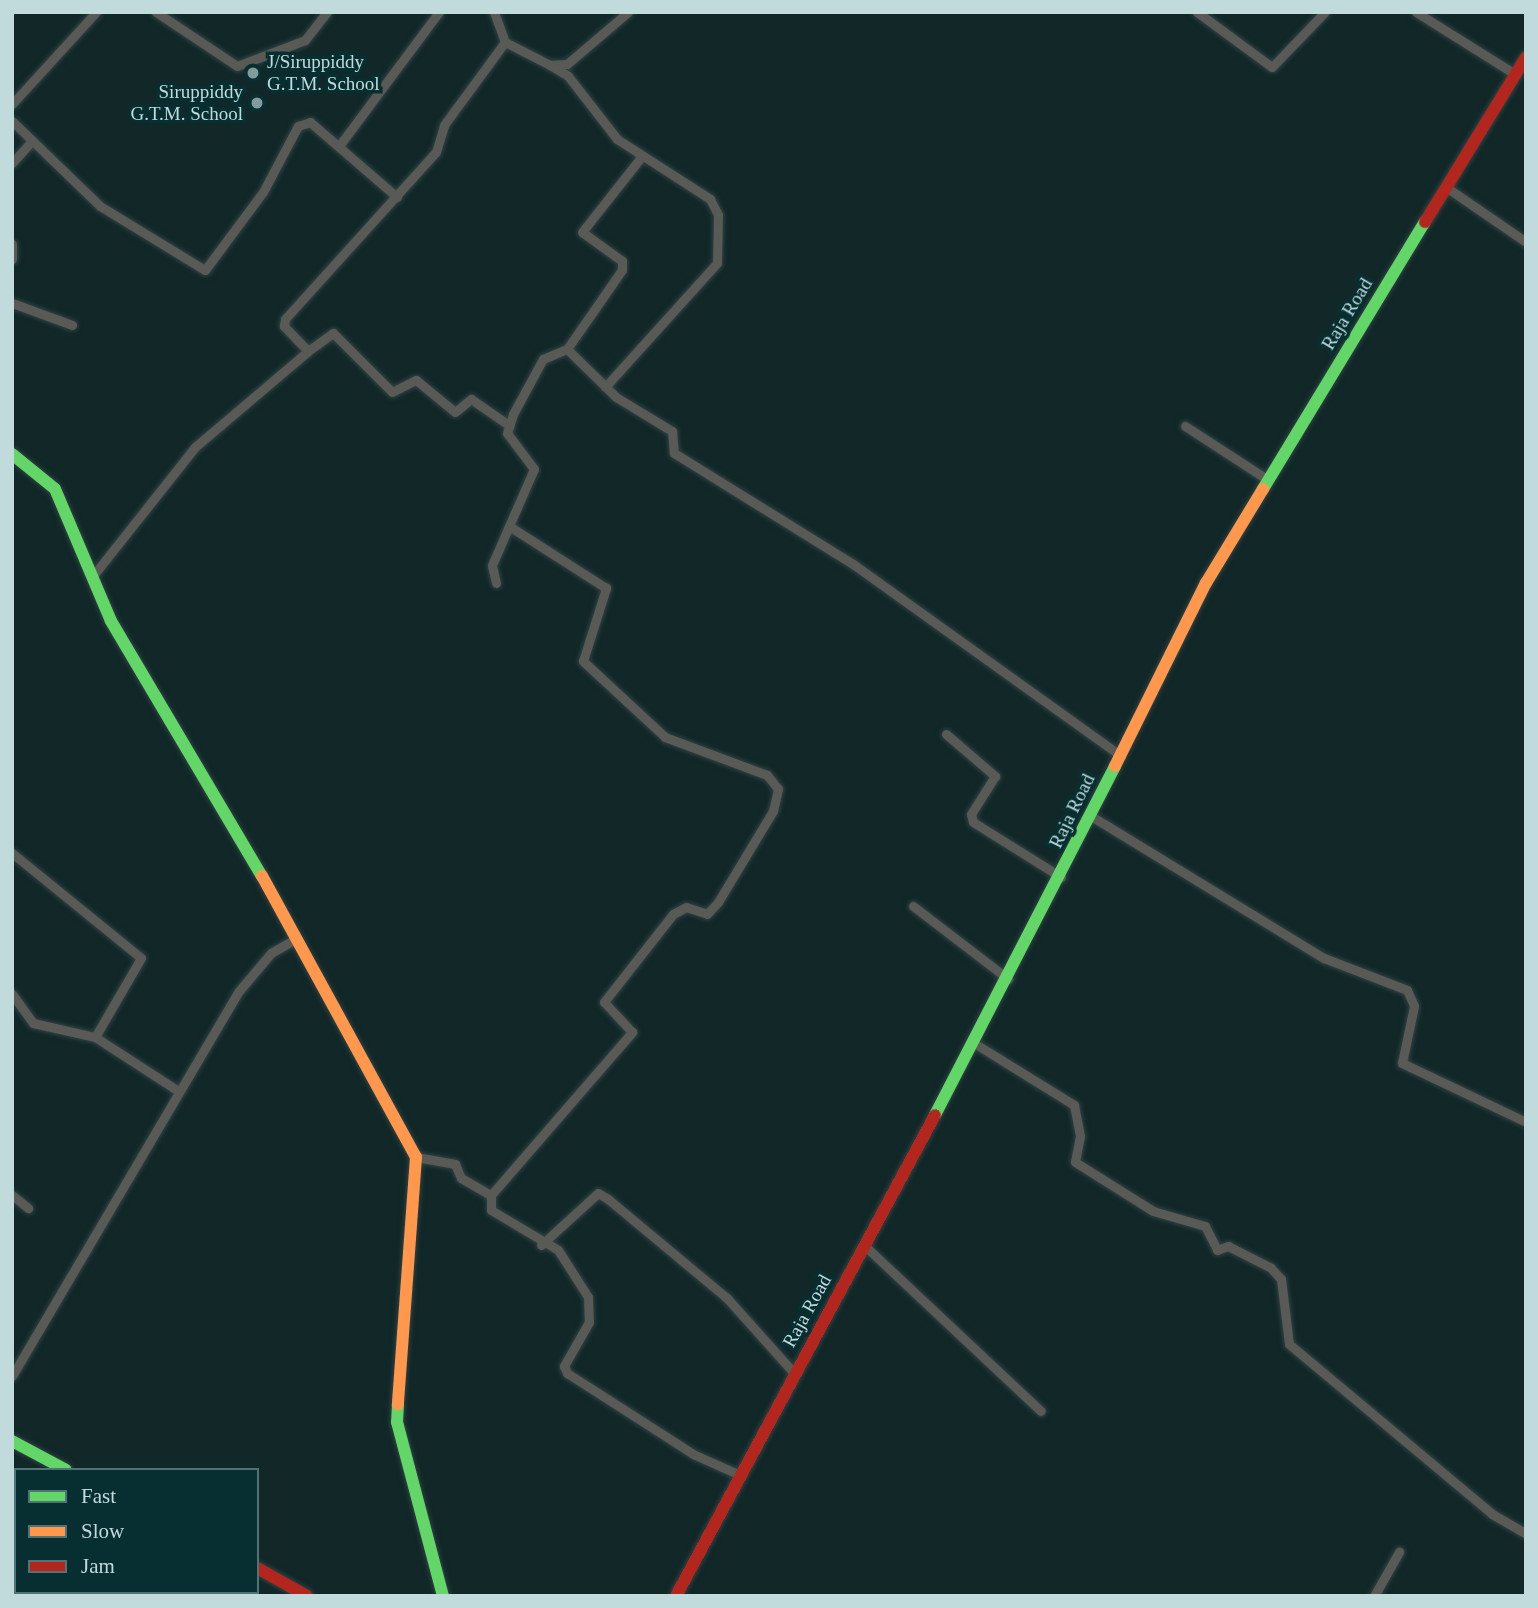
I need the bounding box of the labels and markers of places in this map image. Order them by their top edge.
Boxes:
place label: J/Siruppiddy G.T.M. School [267,51,380,95]
marker: J/Siruppiddy G.T.M. School [245,65,261,81]
place label: Siruppiddy G.T.M. School [130,81,243,125]
marker: Siruppiddy G.T.M. School [249,95,265,111]

